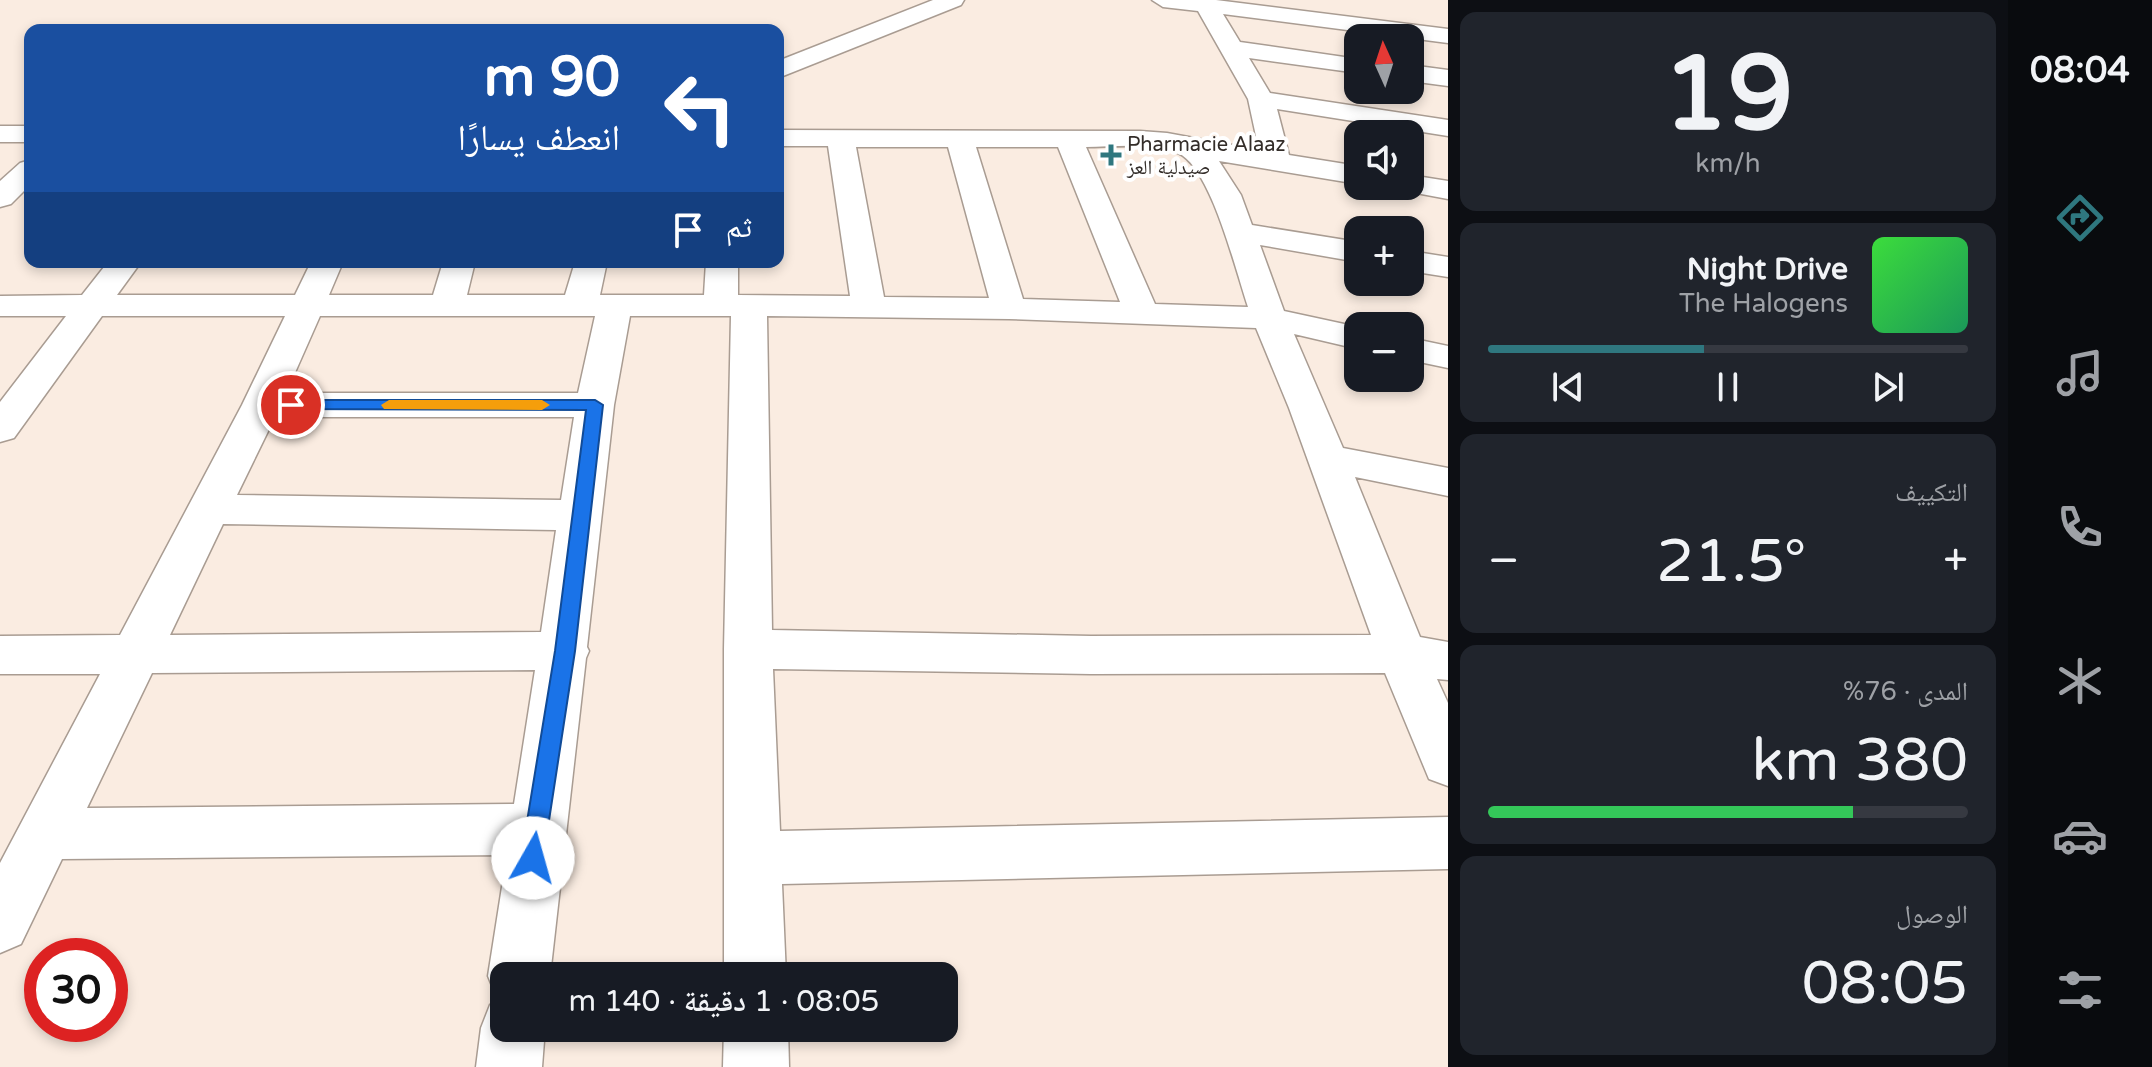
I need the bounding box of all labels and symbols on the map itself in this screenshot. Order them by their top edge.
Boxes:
north arrow [1344,24,1424,104]
place label: Pharmacie Alaaz صيدلية العز [1126,133,1285,180]
marker: Pharmacie Alaaz صيدلية العز [1102,146,1120,164]
pin [257,371,325,439]
position arrow [491,816,575,900]
speed limit sign: 30 [24,938,128,1042]

